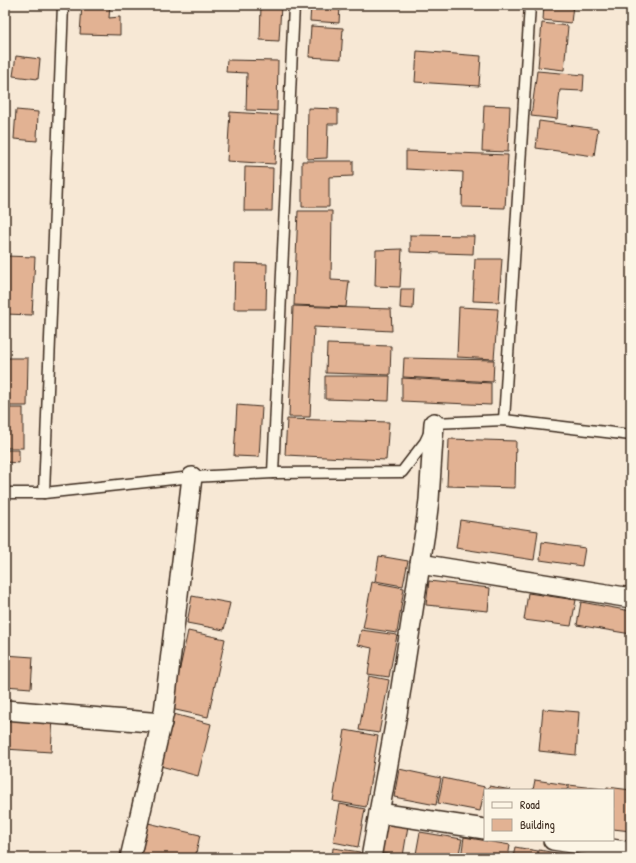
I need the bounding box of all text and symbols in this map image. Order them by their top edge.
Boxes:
legend [484,789,614,841]
text: Road [520,796,540,813]
text: Building [520,816,555,833]

